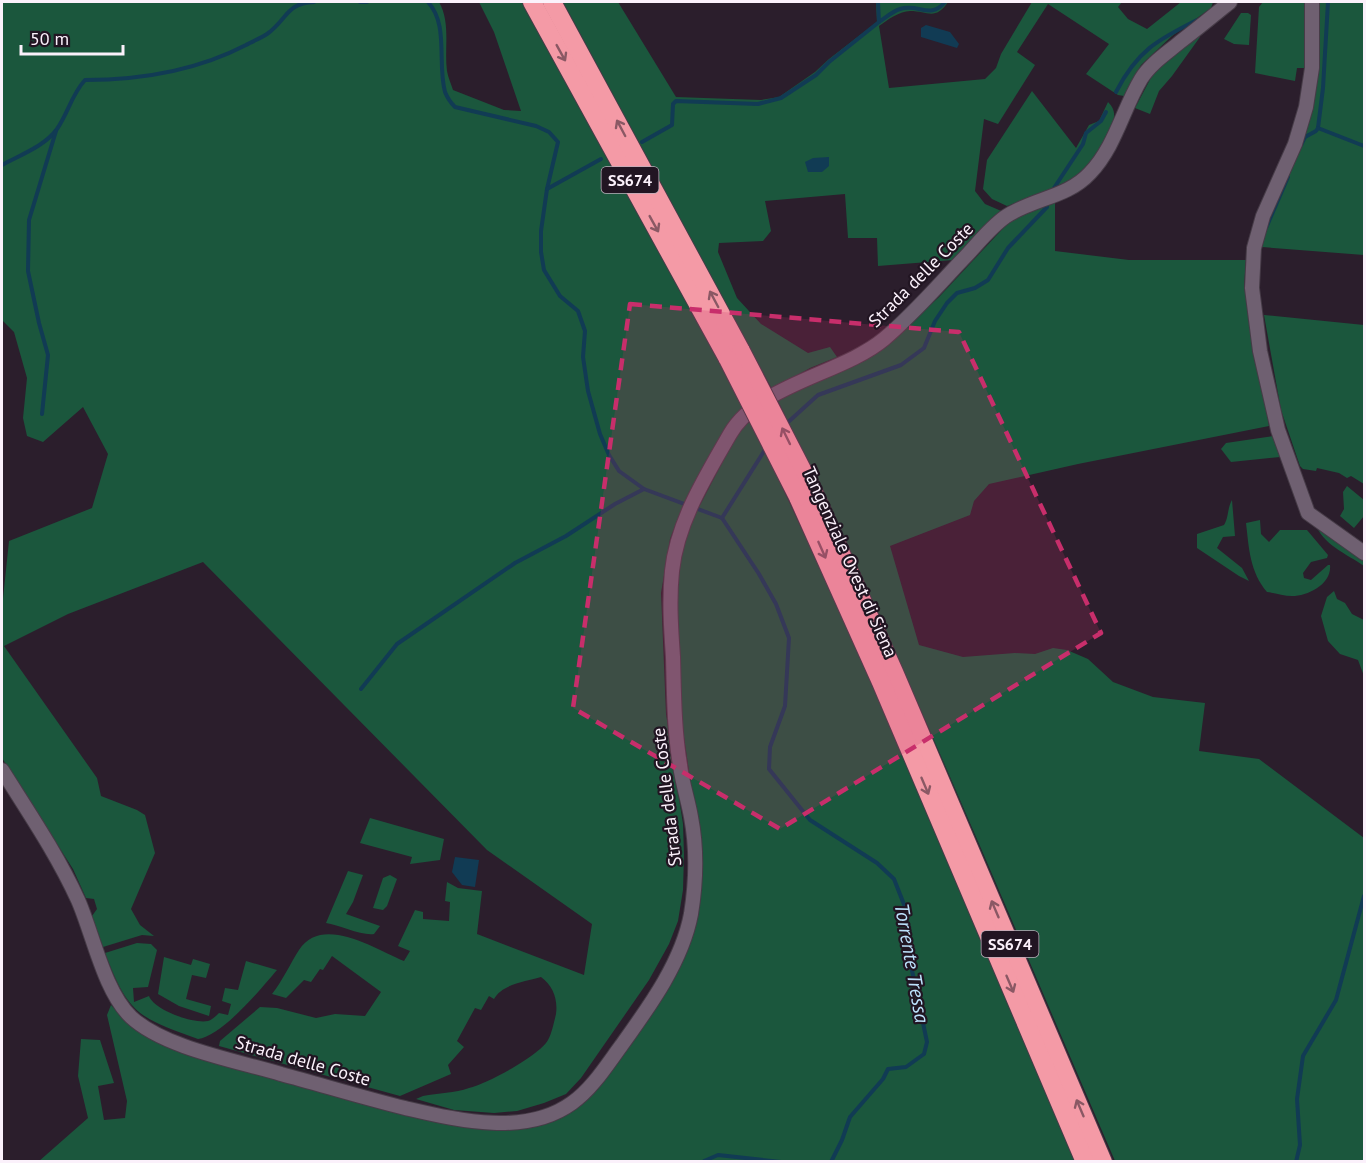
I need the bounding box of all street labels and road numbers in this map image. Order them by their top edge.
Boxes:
road number: SS674 [602,167,658,193]
street label: Strada delle Coste [863,217,978,332]
street label: Tangenziale Ovest di Siena [798,463,903,661]
street label: Strada delle Coste [647,727,686,868]
road number: SS674 [982,931,1038,957]
street label: Strada delle Coste [233,1030,373,1091]

